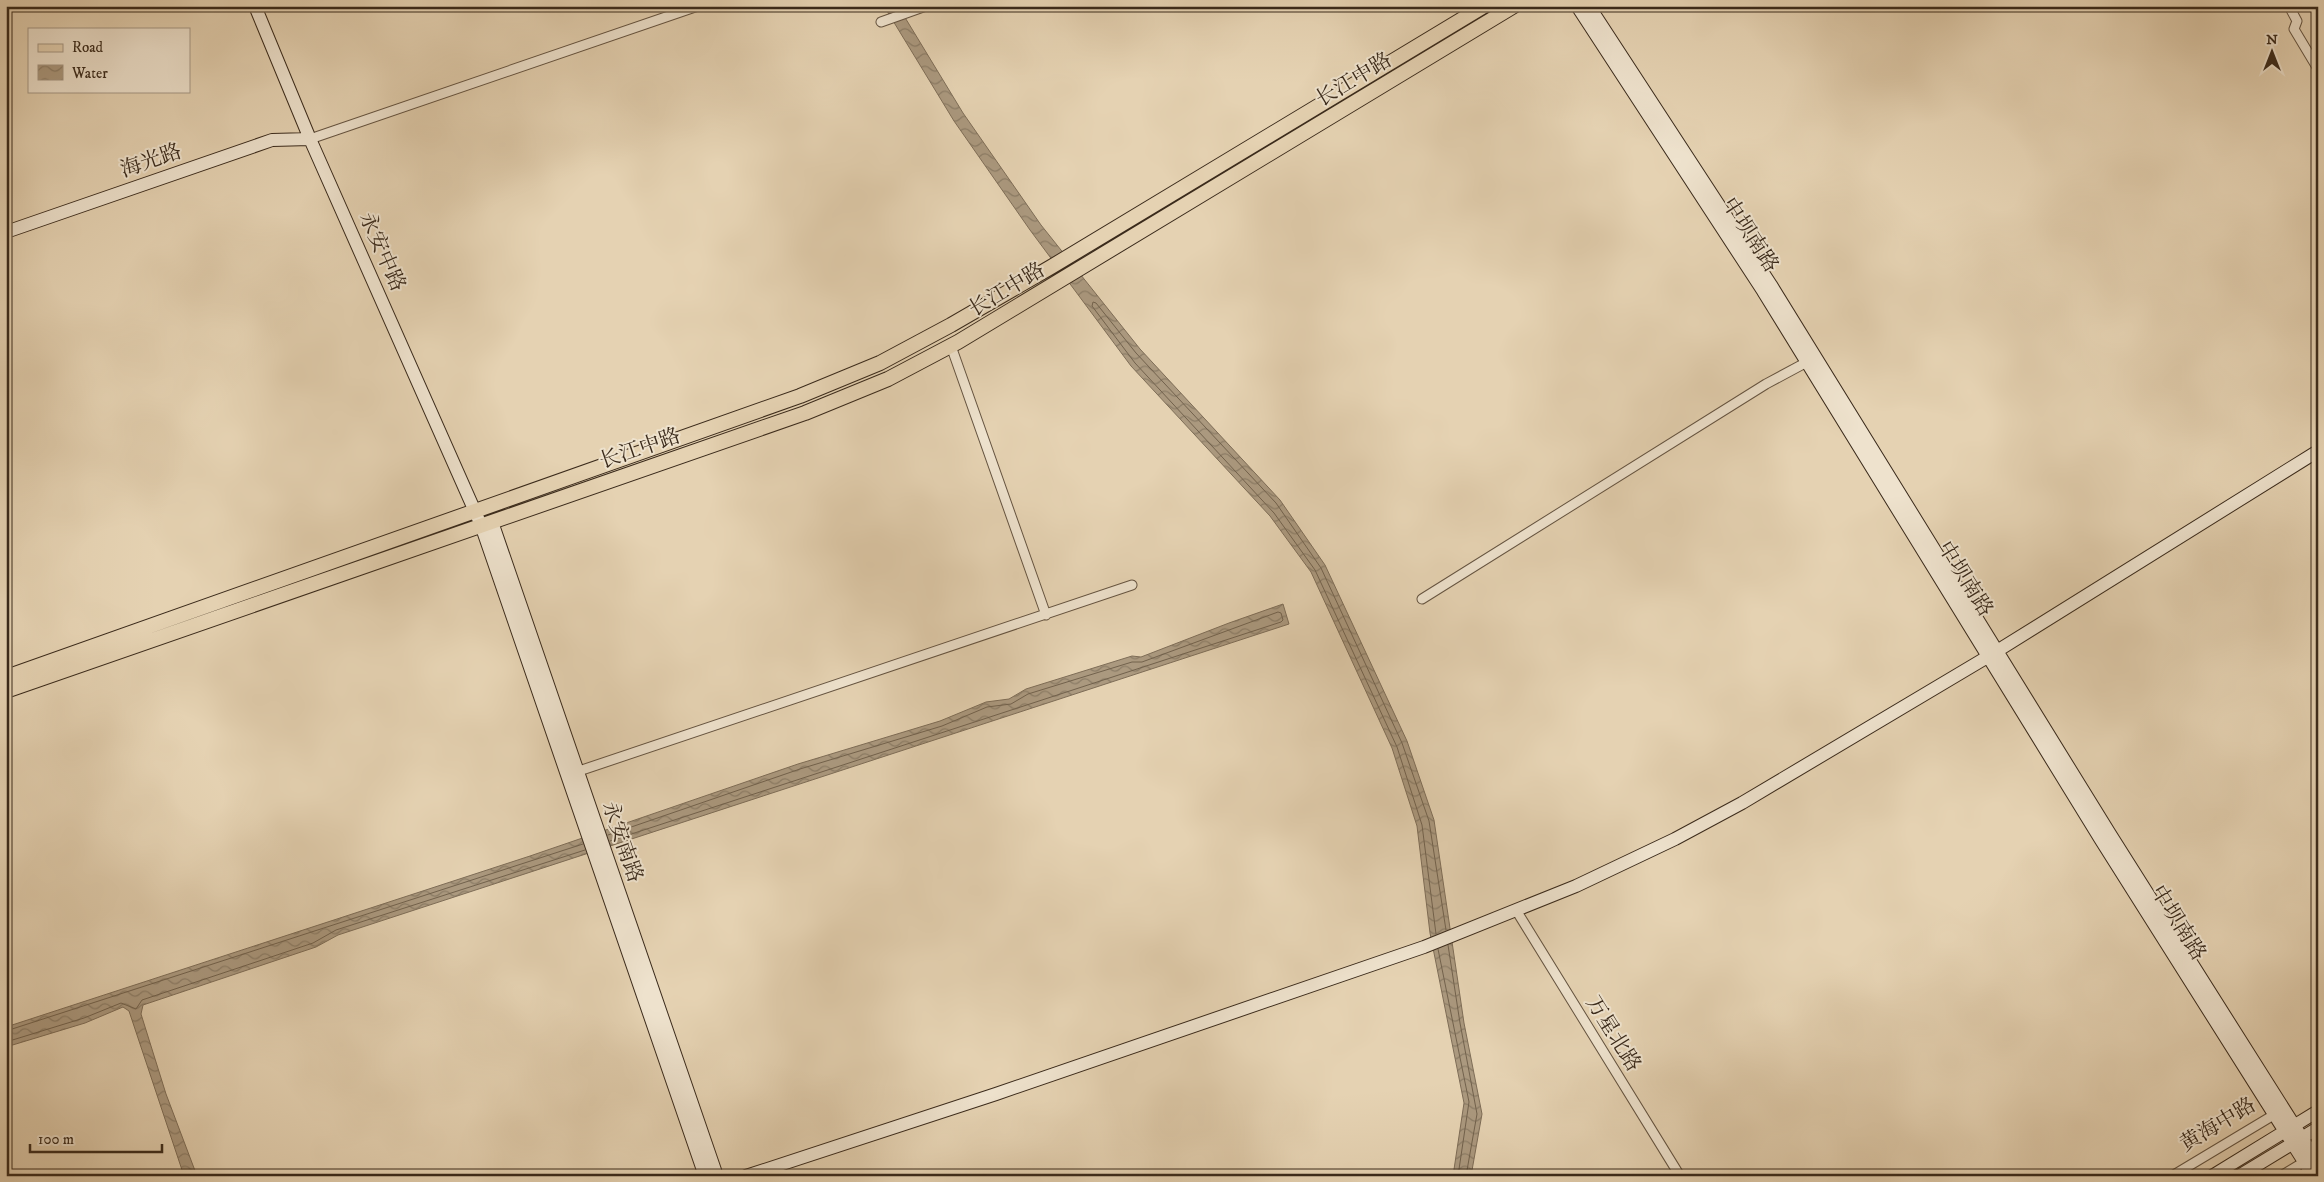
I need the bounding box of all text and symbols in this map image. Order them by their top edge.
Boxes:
legend [28,28,190,92]
north arrow [2246,28,2296,78]
text: N [2266,31,2278,49]
text: Road [72,38,104,57]
street label: 长江中路 [1311,47,1397,113]
text: Water [71,64,108,83]
street label: 海光路 [117,138,185,184]
street label: 中坝南路 [1716,193,1784,277]
street label: 永安中路 [353,208,411,296]
street label: 长江中路 [964,257,1050,323]
street label: 长江中路 [596,423,684,475]
street label: 中坝南路 [1932,536,1998,622]
street label: 永安南路 [596,798,648,886]
street label: 中坝南路 [2145,880,2211,966]
street label: 万星北路 [1580,991,1646,1077]
street label: 黄海中路 [2175,1092,2261,1158]
scale bar [30,1122,162,1154]
text: 100 m [38,1130,74,1149]

